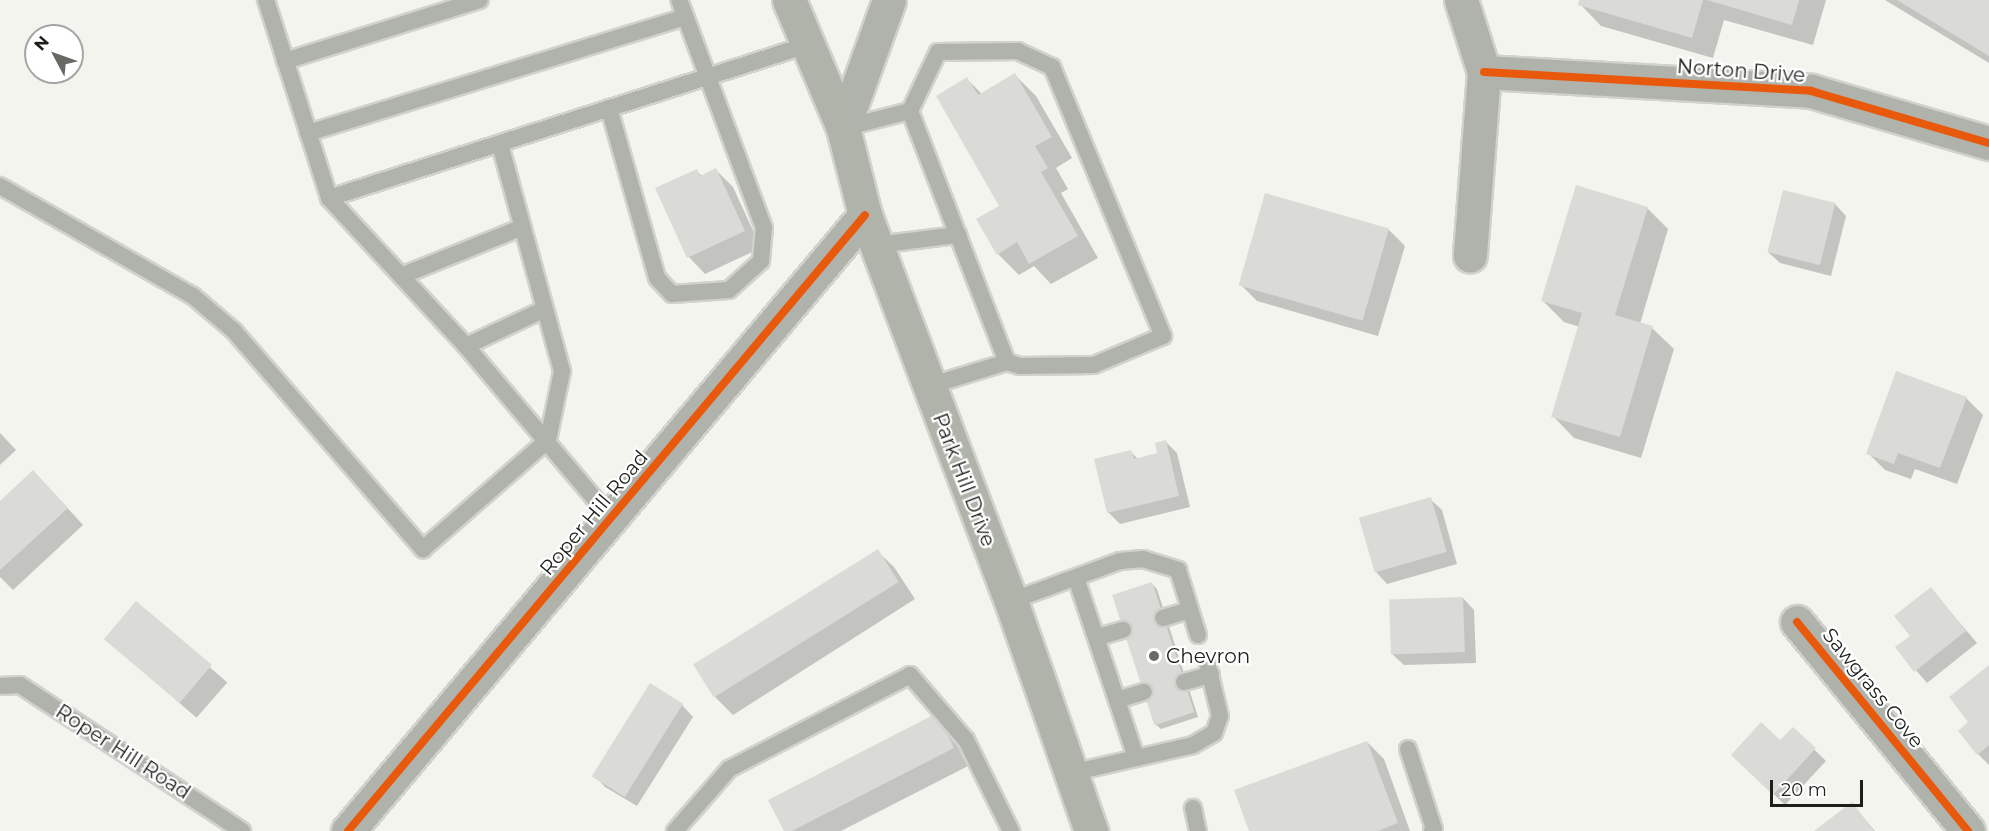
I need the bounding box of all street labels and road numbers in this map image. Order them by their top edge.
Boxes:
street label: Norton Drive [1676,55,1806,87]
street label: Park Hill Drive [928,410,1000,550]
street label: Roper Hill Road [535,446,653,580]
street label: Sawgrass Cove [1817,623,1929,753]
street label: Roper Hill Road [51,699,195,805]

